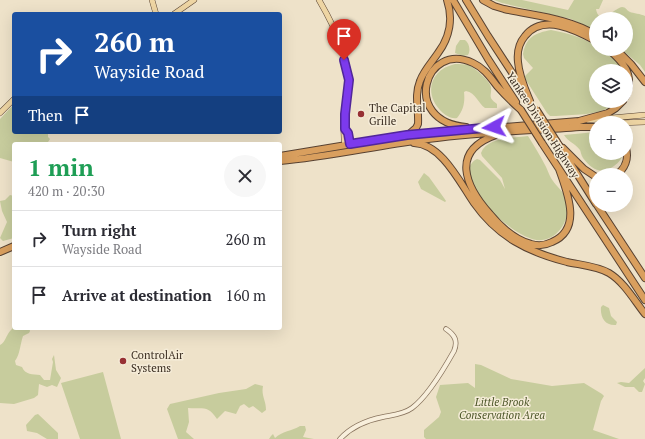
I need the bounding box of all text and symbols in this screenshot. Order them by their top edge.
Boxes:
map controls [589,12,633,212]
button: sound [589,12,633,56]
pin [327,19,361,60]
text: 260 m [94,23,175,60]
icon: arrive [333,25,355,47]
icon: right [28,28,80,80]
text: Wayside Road [94,59,205,83]
button: layers [589,64,633,108]
street label: Yankee Division Highway [503,69,583,181]
place label: The Capital Grille [369,101,426,128]
icon: arrive [71,104,93,126]
text: Then [28,105,63,125]
position arrow [473,106,515,148]
marker: The Capital Grille [356,109,366,119]
button: + [589,116,633,160]
text: 1 min [28,151,94,183]
button: close [224,155,266,197]
button: − [589,168,633,212]
text: 420 m · 20:30 [28,182,105,200]
text: Turn right [62,220,137,240]
icon: right [28,228,50,250]
text: 260 m [225,229,266,249]
text: Wayside Road [62,240,142,258]
icon: arrive [28,284,50,306]
text: Arrive at destination [62,285,212,305]
text: 160 m [225,285,266,305]
place label: ControlAir Systems [131,348,184,375]
marker: ControlAir Systems [118,356,128,366]
park label: Little Brook Conservation Area [459,395,545,422]

